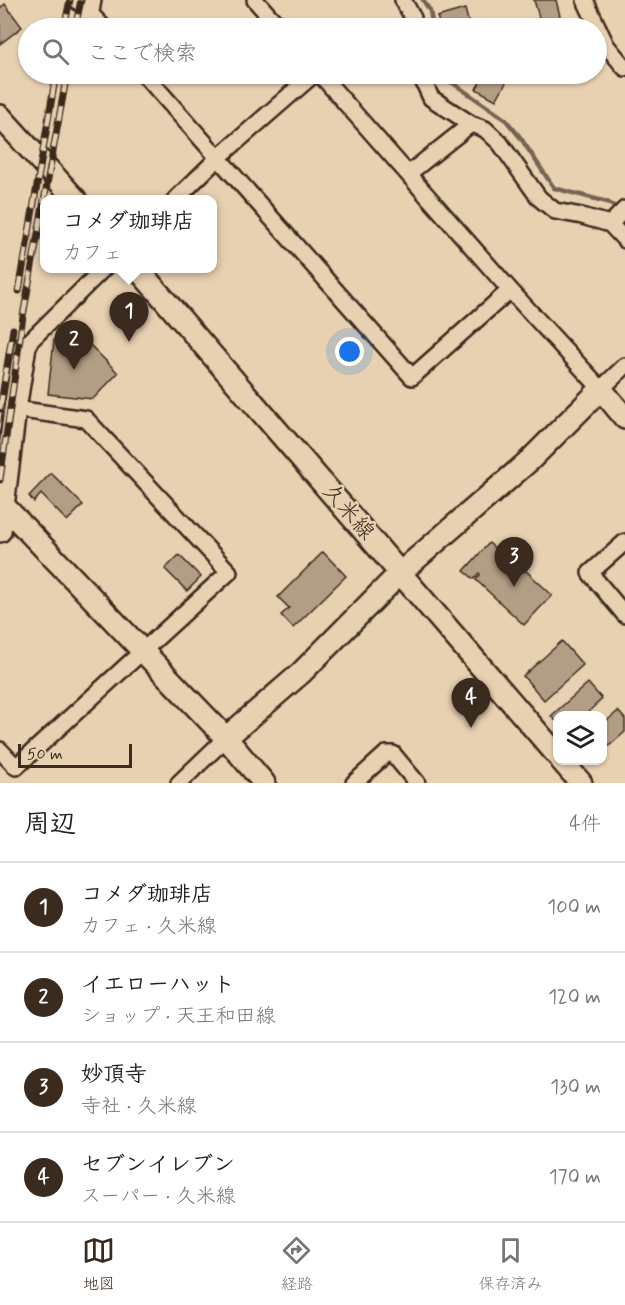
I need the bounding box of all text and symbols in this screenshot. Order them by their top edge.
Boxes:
search box [18,18,607,84]
icon: search [39,35,72,68]
text: ここで検索 [87,40,197,68]
popup [40,195,217,273]
text: コメダ珈琲店 [62,208,195,236]
text: カフェ [62,240,122,267]
pin: 1 [110,292,148,342]
pin: 2 [54,320,94,370]
your location [335,337,364,366]
street label: 久米線 [316,478,380,546]
pin: 3 [494,538,534,587]
pin: 4 [452,678,490,728]
map controls [553,711,607,765]
button: layers [553,711,607,765]
scale bar [18,741,132,768]
text: 50 m [27,744,63,765]
text: 周辺 [24,808,76,842]
text: 4件 [569,811,601,838]
text: コメダ珈琲店 [81,881,213,909]
text: 1 [39,894,48,921]
text: 100 m [547,894,601,921]
text: カフェ · 久米線 [81,913,216,940]
text: イエローハット [81,971,235,999]
text: 2 [39,984,48,1011]
text: 120 m [548,984,601,1011]
text: ショップ · 天王和田線 [81,1003,276,1030]
text: 妙頂寺 [81,1061,147,1089]
text: 3 [39,1074,48,1101]
text: 130 m [550,1074,601,1101]
text: 寺社 · 久米線 [81,1093,196,1120]
text: セブンイレブン [81,1151,235,1179]
text: 4 [38,1164,49,1191]
text: 170 m [549,1164,601,1191]
text: スーパー · 久米線 [81,1183,236,1210]
tab: 地図 [82,1234,115,1295]
tab: 経路 [280,1234,313,1295]
tab: 保存済み [478,1234,542,1295]

